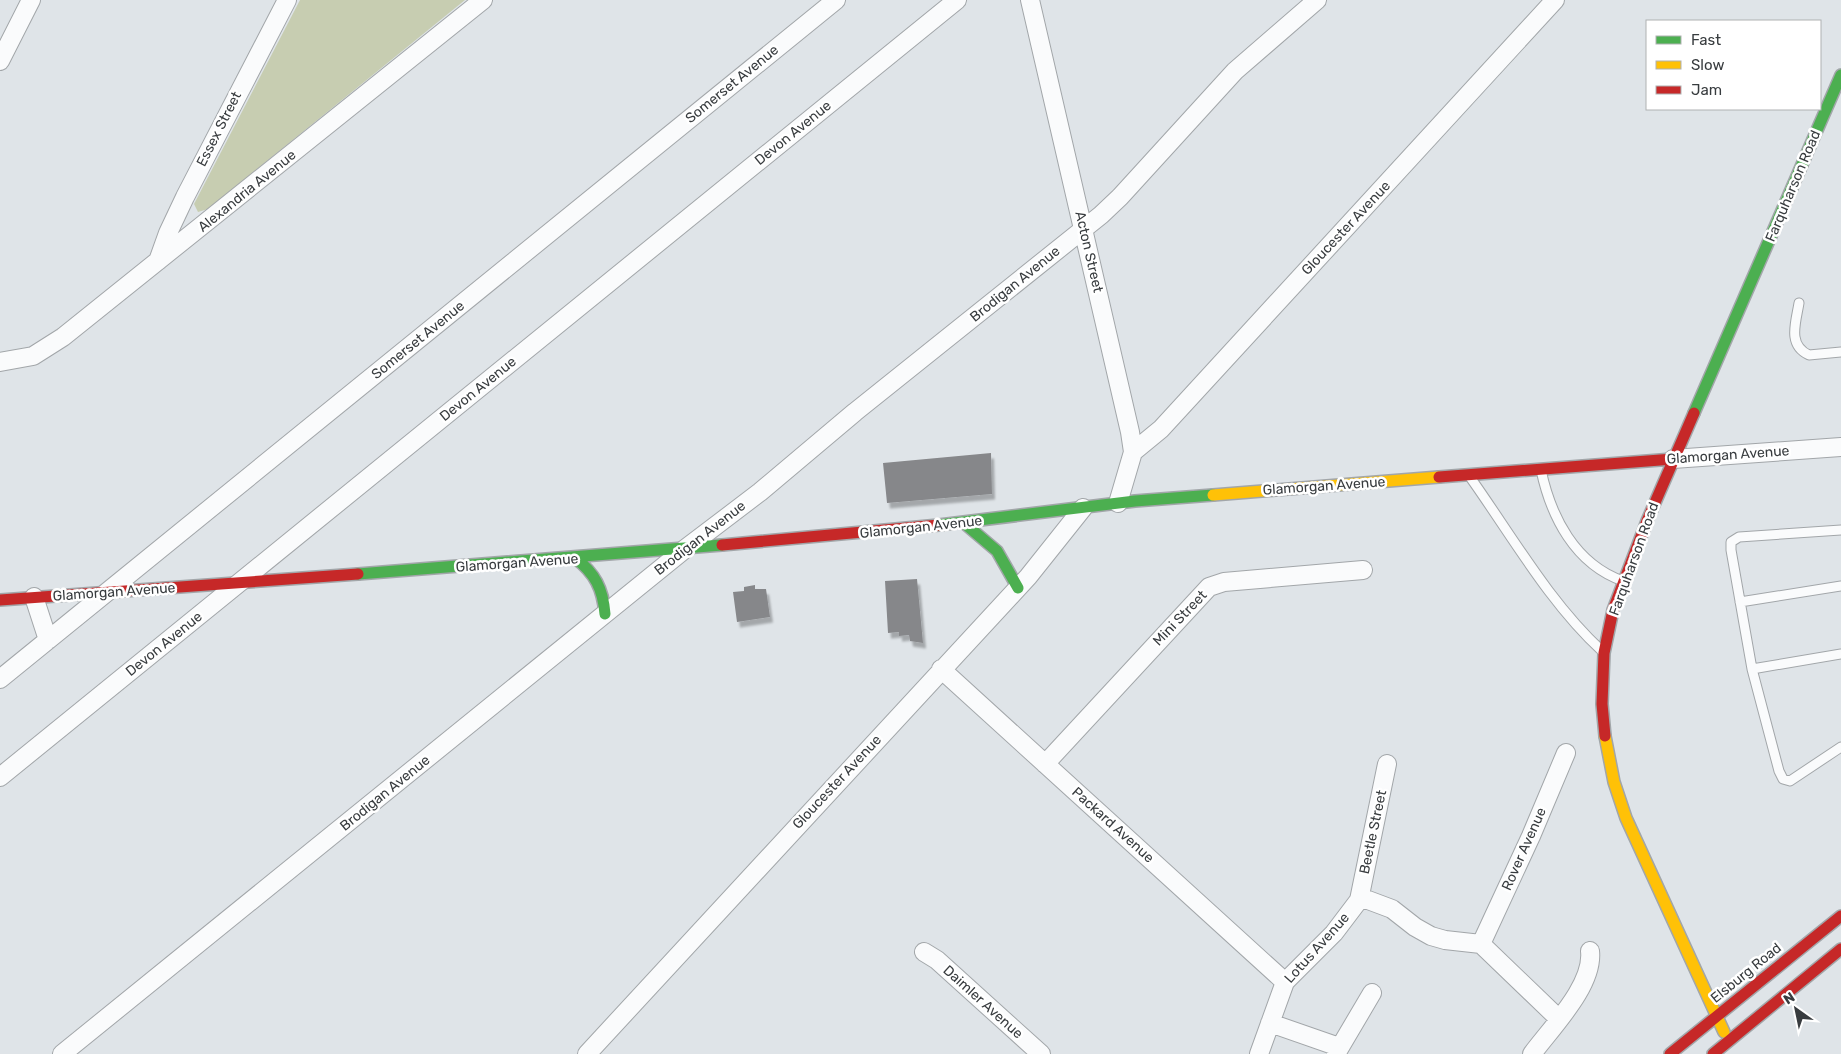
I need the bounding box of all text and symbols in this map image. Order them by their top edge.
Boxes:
legend [1646,20,1821,110]
text: Fast [1691,31,1721,49]
street label: Somerset Avenue [682,41,782,127]
text: Slow [1691,56,1724,74]
text: Jam [1691,81,1722,99]
street label: Essex Street [193,88,245,169]
street label: Devon Avenue [751,97,835,169]
street label: Farquharson Road [1762,128,1824,244]
street label: Alexandria Avenue [195,146,299,236]
street label: Gloucester Avenue [1298,177,1394,279]
street label: Acton Street [1071,210,1107,295]
street label: Brodigan Avenue [967,242,1064,326]
street label: Somerset Avenue [368,297,468,383]
street label: Devon Avenue [436,353,520,425]
street label: Glamorgan Avenue [1666,442,1790,468]
street label: Glamorgan Avenue [1262,473,1386,499]
street label: Brodigan Avenue [651,497,749,579]
street label: Farquharson Road [1606,500,1662,618]
street label: Glamorgan Avenue [859,512,983,542]
street label: Glamorgan Avenue [455,550,579,576]
street label: Glamorgan Avenue [52,579,176,605]
street label: Mini Street [1149,586,1211,649]
street label: Devon Avenue [122,608,206,680]
street label: Gloucester Avenue [789,731,885,833]
street label: Brodigan Avenue [337,751,434,835]
street label: Packard Avenue [1068,784,1158,866]
street label: Beetle Street [1356,788,1390,876]
street label: Rover Avenue [1498,805,1550,893]
street label: Lotus Avenue [1281,909,1353,987]
street label: Elsburg Road [1707,939,1785,1007]
street label: Daimler Avenue [940,962,1027,1042]
north arrow [1771,984,1821,1034]
text: N [1780,989,1798,1008]

